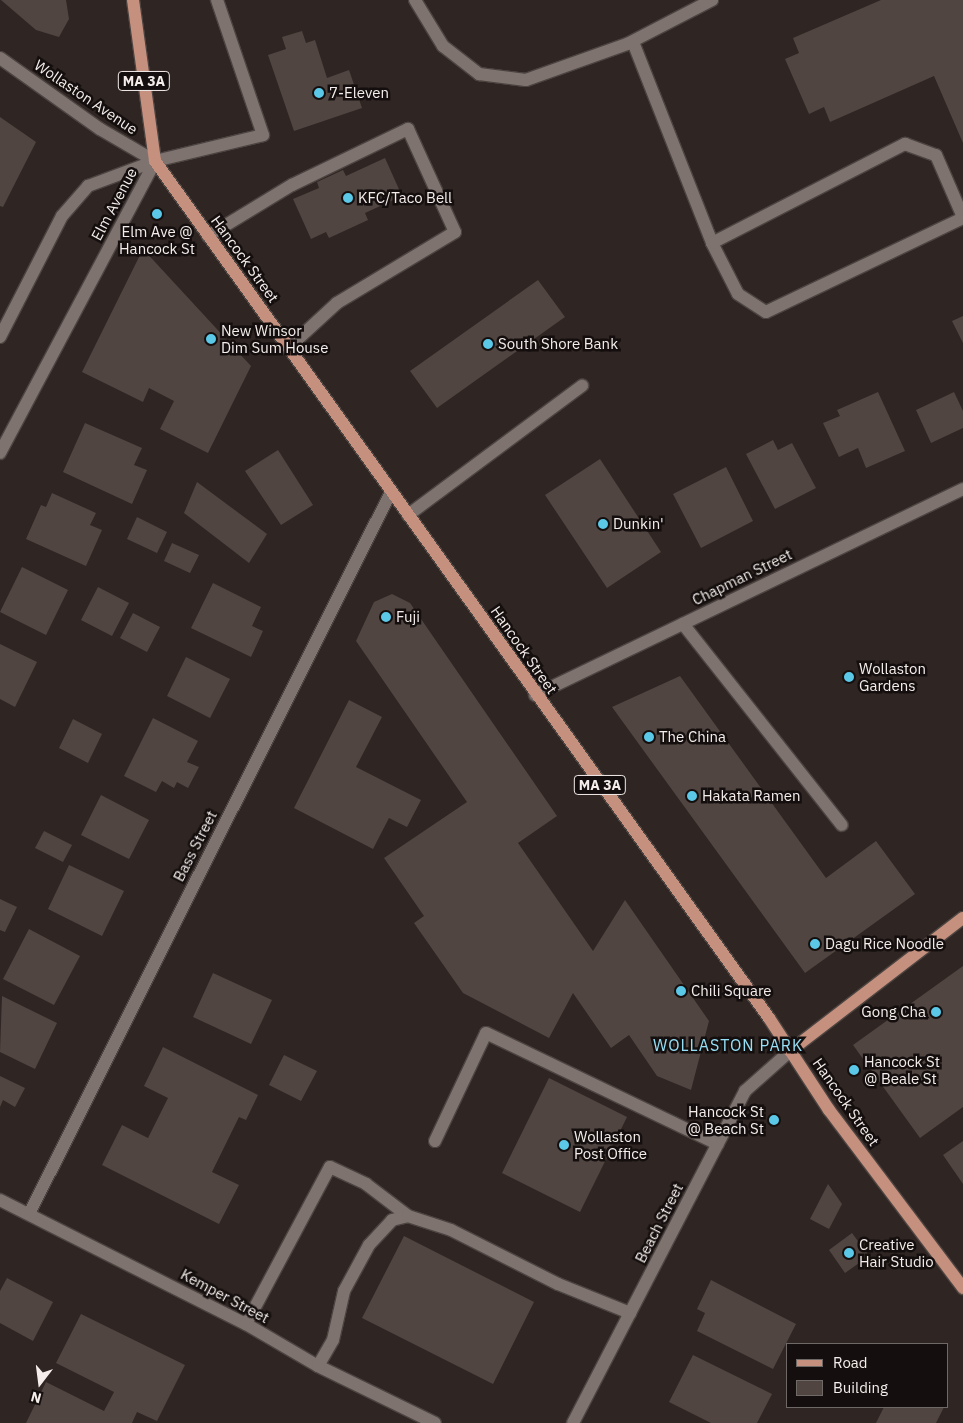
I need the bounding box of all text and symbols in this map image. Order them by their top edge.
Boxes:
street label: Wollaston Avenue [31,56,141,138]
road number: MA 3A [118,70,170,92]
place label: 7-Eleven [329,84,389,102]
marker: 7-Eleven [313,87,325,99]
street label: Elm Avenue [87,165,141,243]
place label: KFC/Taco Bell [358,189,452,207]
marker: KFC/Taco Bell [342,192,354,204]
marker: Elm Ave @ Hancock St [151,208,163,220]
street label: Hancock Street [207,212,283,306]
place label: Elm Ave @ Hancock St [119,222,195,257]
place label: New Winsor Dim Sum House [221,321,328,356]
marker: New Winsor Dim Sum House [205,333,217,345]
place label: South Shore Bank [498,335,618,353]
marker: South Shore Bank [482,338,494,350]
place label: Dunkin' [613,515,664,533]
marker: Dunkin' [597,518,609,530]
street label: Chapman Street [689,545,795,609]
street label: Hancock Street [487,603,561,697]
place label: Fuji [396,608,420,626]
marker: Fuji [380,611,392,623]
place label: Wollaston Gardens [859,659,926,694]
marker: Wollaston Gardens [843,671,855,683]
place label: The China [659,728,726,746]
marker: The China [643,731,655,743]
road number: MA 3A [574,774,626,796]
place label: Hakata Ramen [702,787,801,805]
marker: Hakata Ramen [686,790,698,802]
street label: Bass Street [170,808,220,884]
place label: Dagu Rice Noodle [825,935,944,953]
marker: Dagu Rice Noodle [809,938,821,950]
place label: Chili Square [691,982,772,1000]
marker: Chili Square [675,985,687,997]
place label: Gong Cha [861,1003,926,1021]
marker: Gong Cha [930,1006,942,1018]
district label: WOLLASTON PARK [651,1035,805,1055]
place label: Hancock St @ Beale St [864,1052,940,1087]
street label: Hancock Street [809,1055,883,1149]
marker: Hancock St @ Beale St [848,1064,860,1076]
place label: Hancock St @ Beach St [687,1102,764,1137]
marker: Hancock St @ Beach St [768,1114,780,1126]
place label: Wollaston Post Office [574,1127,647,1162]
marker: Wollaston Post Office [558,1139,570,1151]
street label: Beach Street [631,1180,687,1266]
place label: Creative Hair Studio [859,1235,934,1270]
marker: Creative Hair Studio [843,1247,855,1259]
street label: Kemper Street [178,1265,272,1327]
legend [786,1343,948,1408]
text: Road [833,1353,868,1372]
north arrow [15,1358,65,1408]
text: Building [833,1378,888,1397]
text: N [29,1387,43,1407]

